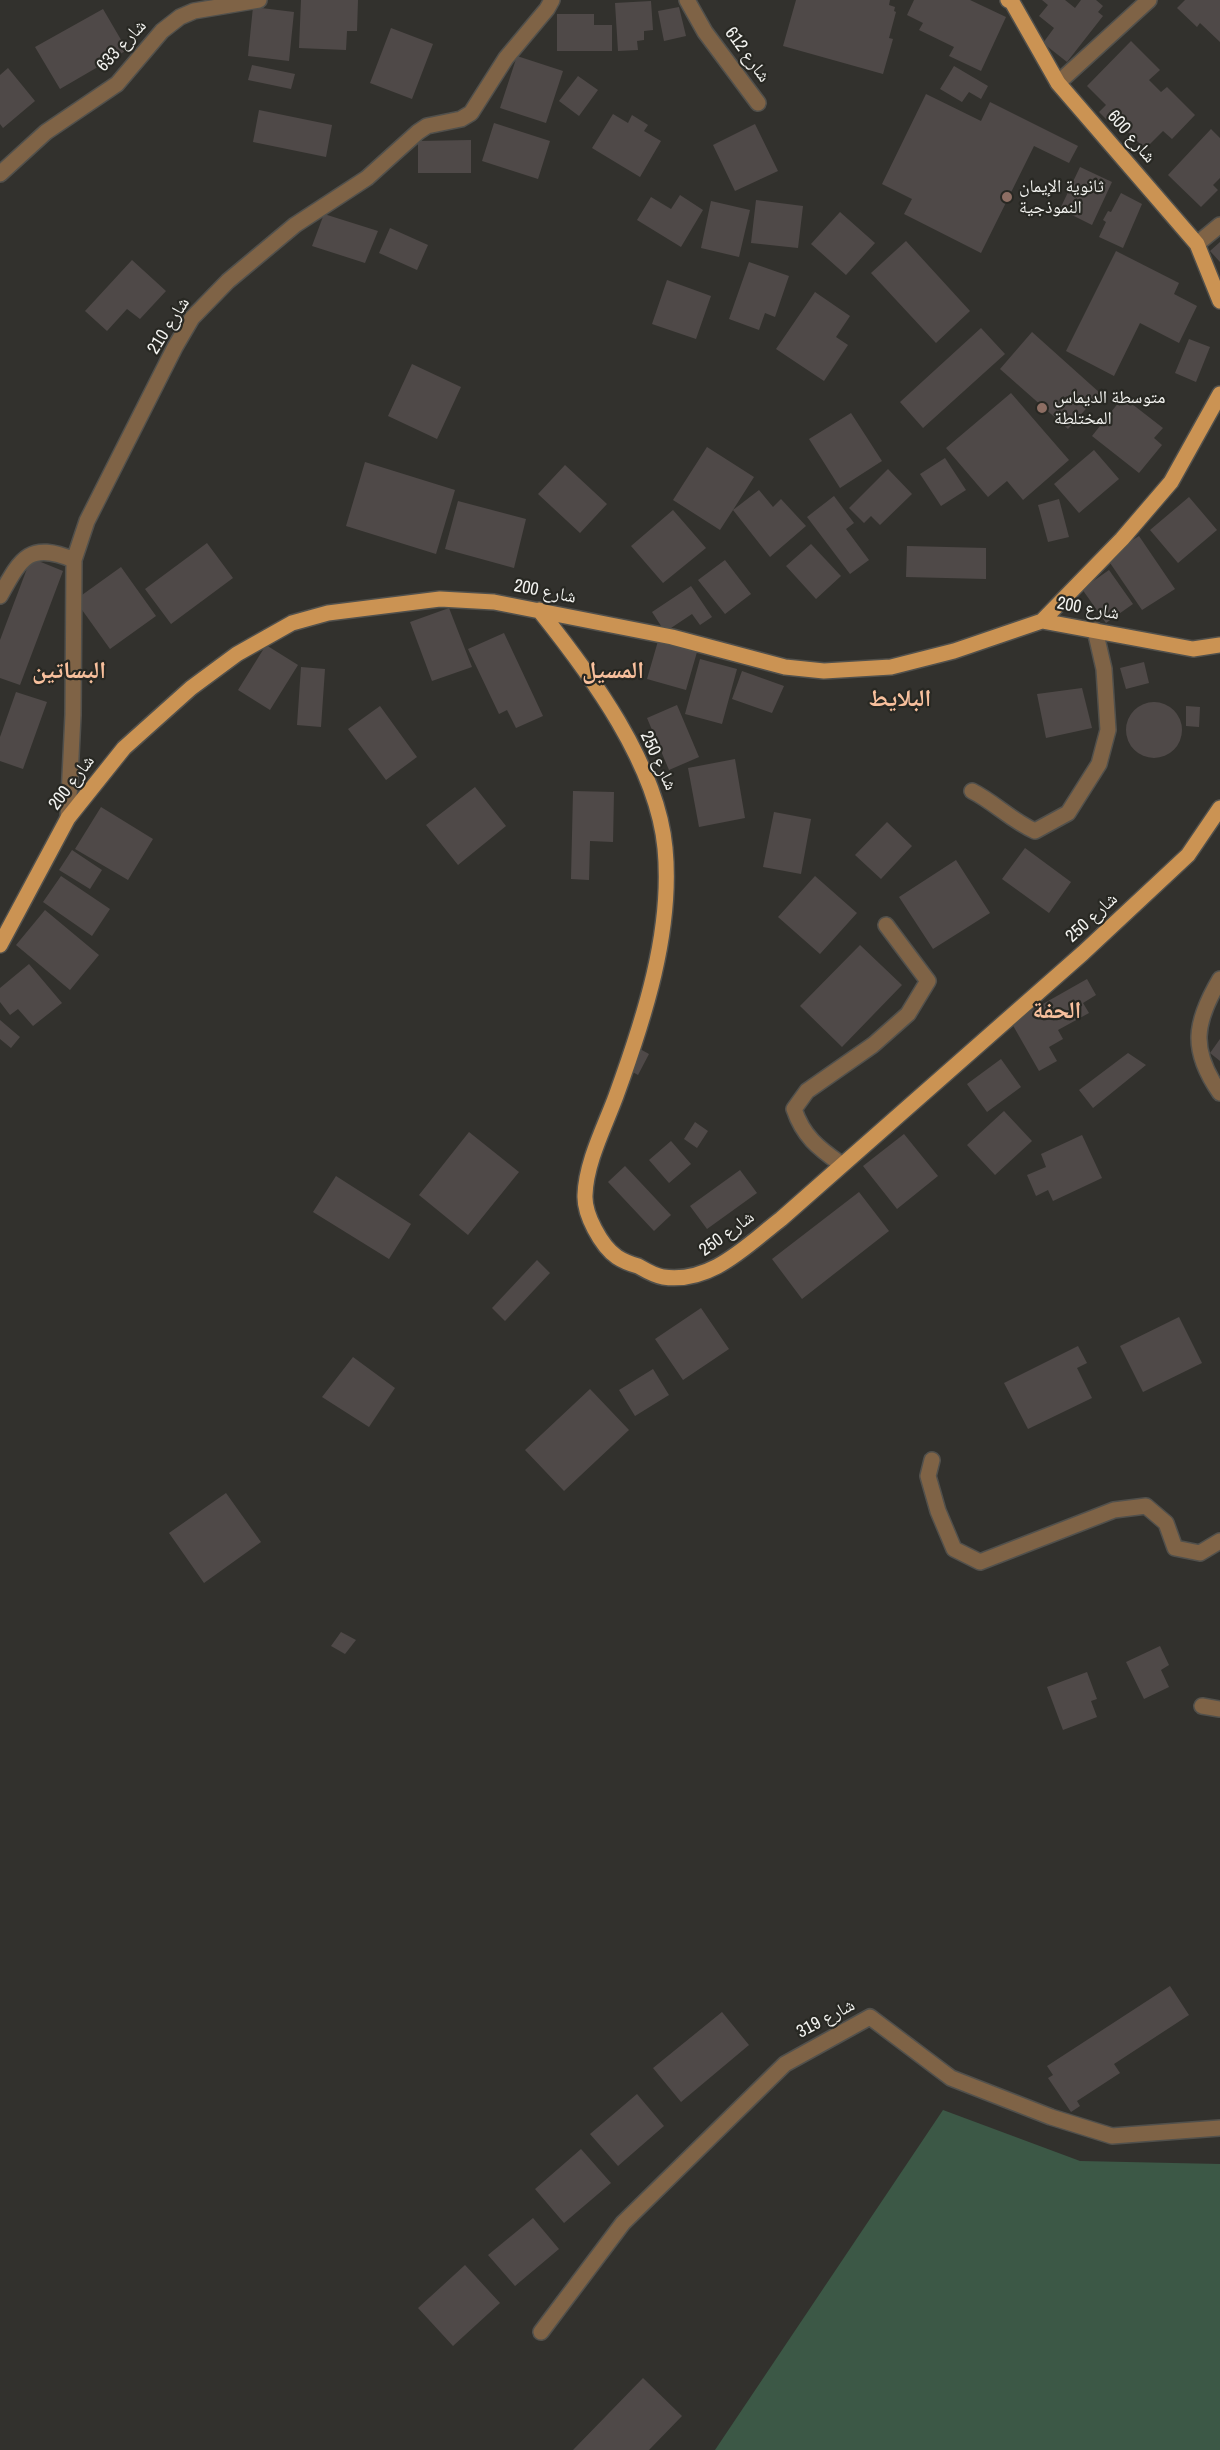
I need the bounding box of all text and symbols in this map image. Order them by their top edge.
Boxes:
street label: شارع 633 [93,16,151,76]
street label: شارع 612 [720,23,774,87]
street label: شارع 600 [1102,106,1160,168]
place label: ثانوية الإيمان النموذجية [1019,176,1104,219]
marker: ثانوية الإيمان النموذجية [1000,190,1014,204]
street label: شارع 210 [143,294,195,358]
place label: متوسطة الديماس المختلطة [1054,387,1166,430]
marker: متوسطة الديماس المختلطة [1035,401,1049,415]
street label: شارع 200 [512,575,578,609]
street label: شارع 200 [1055,593,1121,625]
district label: البساتين [32,658,106,686]
district label: المسيل [582,658,644,686]
district label: البلايط [869,686,931,714]
street label: شارع 250 [635,728,681,794]
street label: شارع 200 [44,751,100,815]
street label: شارع 250 [1062,889,1122,947]
district label: الحفة [1033,998,1081,1026]
street label: شارع 250 [695,1207,759,1261]
street label: شارع 319 [793,1995,859,2043]

